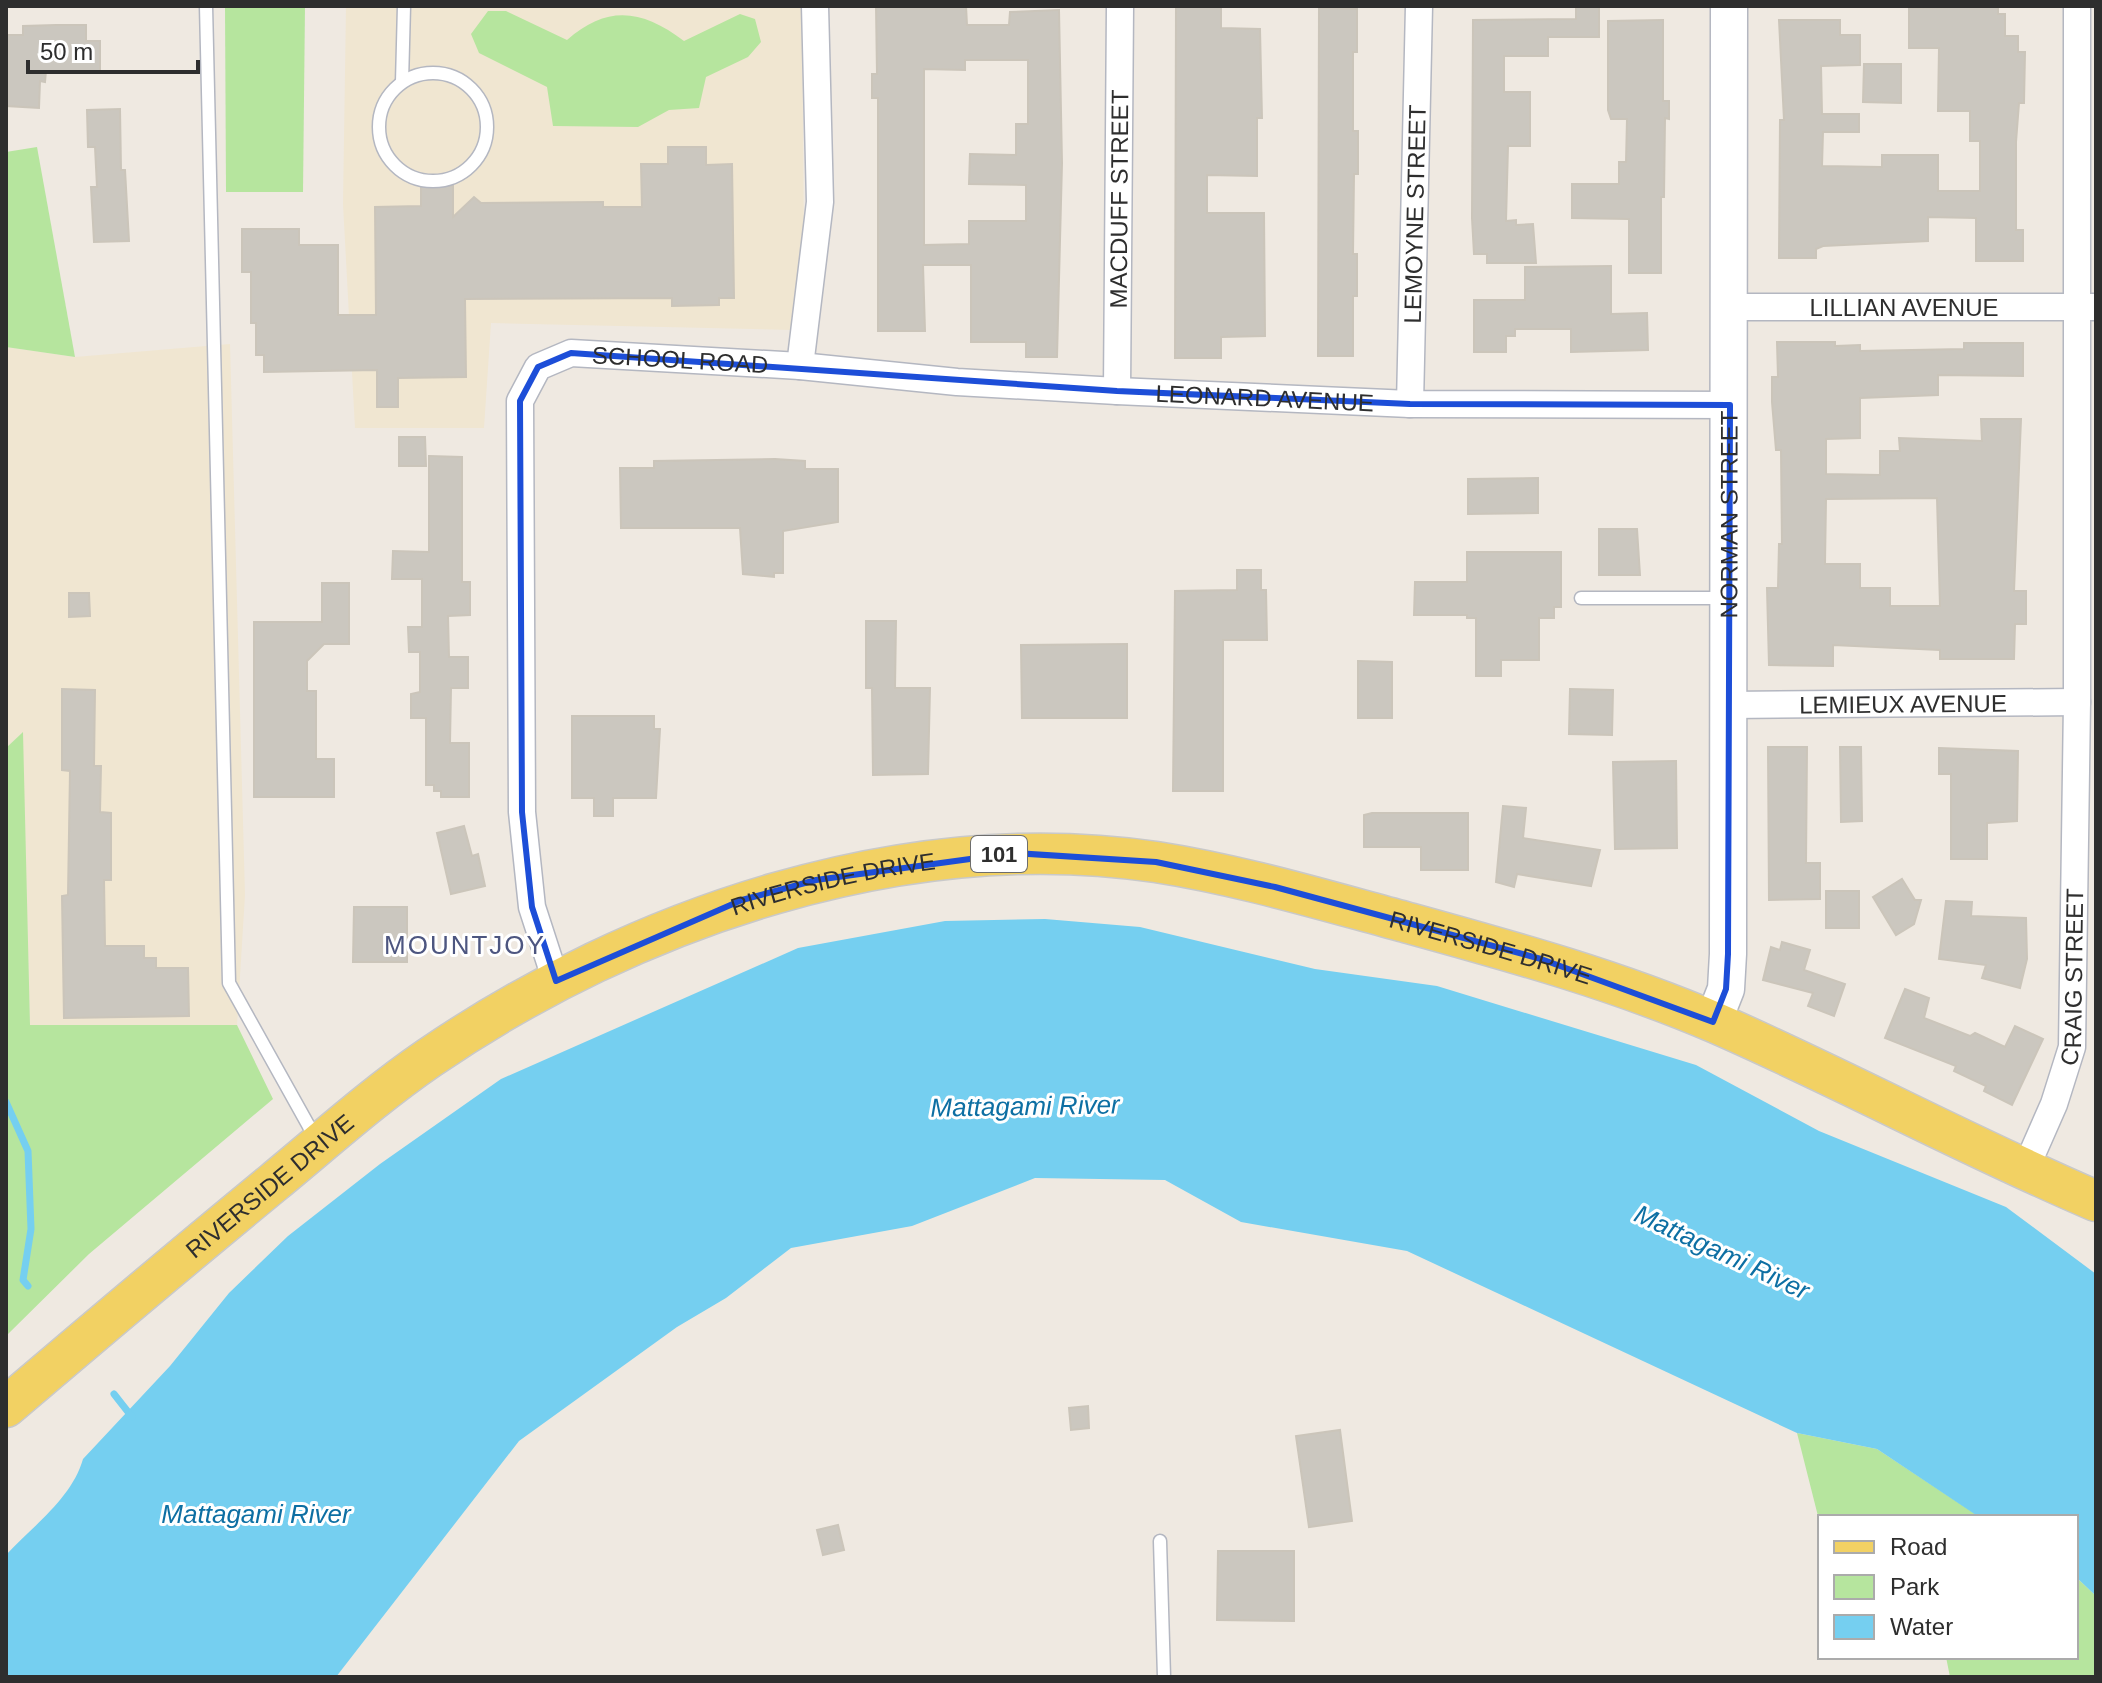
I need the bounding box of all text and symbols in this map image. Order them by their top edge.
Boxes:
scale bar [28,24,198,74]
text: 50 m [40,38,93,65]
street label: MACDUFF STREET [1104,89,1133,309]
street label: LEMOYNE STREET [1398,104,1430,324]
street label: LILLIAN AVENUE [1809,294,1999,321]
street label: SCHOOL ROAD [591,341,769,378]
street label: LEONARD AVENUE [1155,379,1374,416]
street label: NORMAN STREET [1715,410,1742,619]
street label: LEMIEUX AVENUE [1799,689,2007,718]
road number: 101 [971,836,1027,872]
street label: RIVERSIDE DRIVE [727,847,937,920]
street label: CRAIG STREET [2054,888,2088,1069]
street label: RIVERSIDE DRIVE [1387,905,1595,989]
district label: MOUNTJOY [384,930,546,960]
water label: Mattagami River [930,1089,1121,1123]
street label: RIVERSIDE DRIVE [180,1108,358,1263]
water label: Mattagami River [1630,1198,1815,1306]
water label: Mattagami River [161,1499,352,1529]
legend [1818,1515,2078,1659]
text: Road [1890,1533,1947,1560]
text: Park [1890,1573,1940,1600]
text: Water [1890,1613,1953,1640]

